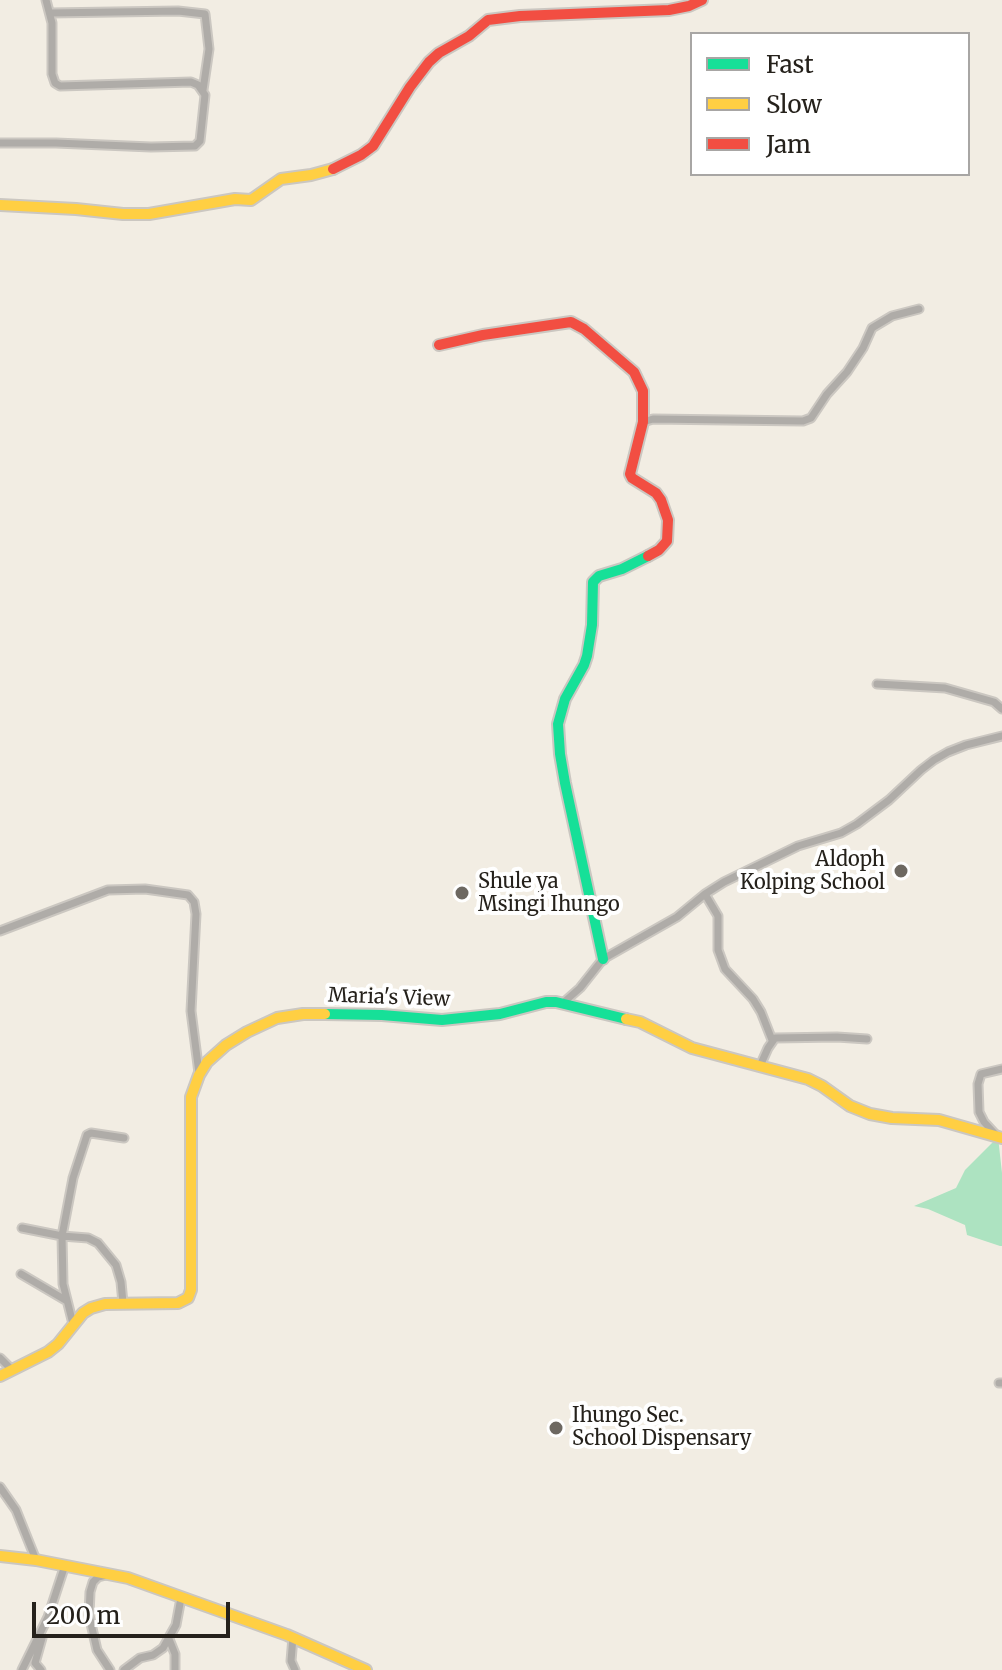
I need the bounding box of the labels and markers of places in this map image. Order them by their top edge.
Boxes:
place label: Aldoph Kolping School [740,848,885,895]
marker: Aldoph Kolping School [892,862,910,880]
place label: Shule ya Msingi Ihungo [478,870,620,917]
marker: Shule ya Msingi Ihungo [453,884,471,902]
place label: Ihungo Sec. School Dispensary [572,1404,751,1451]
marker: Ihungo Sec. School Dispensary [547,1419,565,1437]

